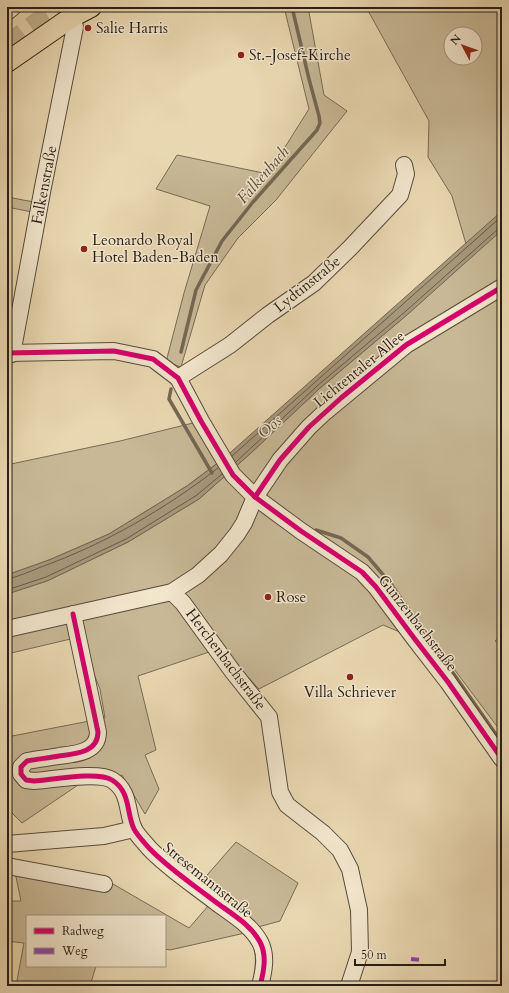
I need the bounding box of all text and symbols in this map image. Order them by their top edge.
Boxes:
place label: Salie Harris [96,18,168,38]
marker: Salie Harris [83,23,93,33]
north arrow [443,26,483,66]
text: N [447,31,465,48]
place label: St.-Josef-Kirche [249,45,351,65]
marker: St.-Josef-Kirche [236,50,246,60]
water label: Falkenbach [232,141,294,208]
street label: Falkenstraße [27,144,61,226]
place label: Leonardo Royal Hotel Baden-Baden [92,230,219,267]
marker: Leonardo Royal Hotel Baden-Baden [79,244,89,254]
street label: Lydtinstraße [270,251,344,317]
street label: Lichtentaler Allee [309,326,409,412]
water label: Oos [253,410,287,444]
street label: Gunzenbachstraße [374,570,462,676]
place label: Rose [276,587,307,607]
marker: Rose [263,592,273,602]
street label: Herchenbachstraße [181,604,271,714]
marker: Villa Schriever [345,672,355,682]
place label: Villa Schriever [304,682,397,702]
street label: Stresemannstraße [159,838,257,923]
legend [26,915,166,967]
text: Radweg [62,923,104,939]
scale bar [355,941,445,967]
text: Weg [61,943,88,959]
text: 50 m [361,947,388,963]

